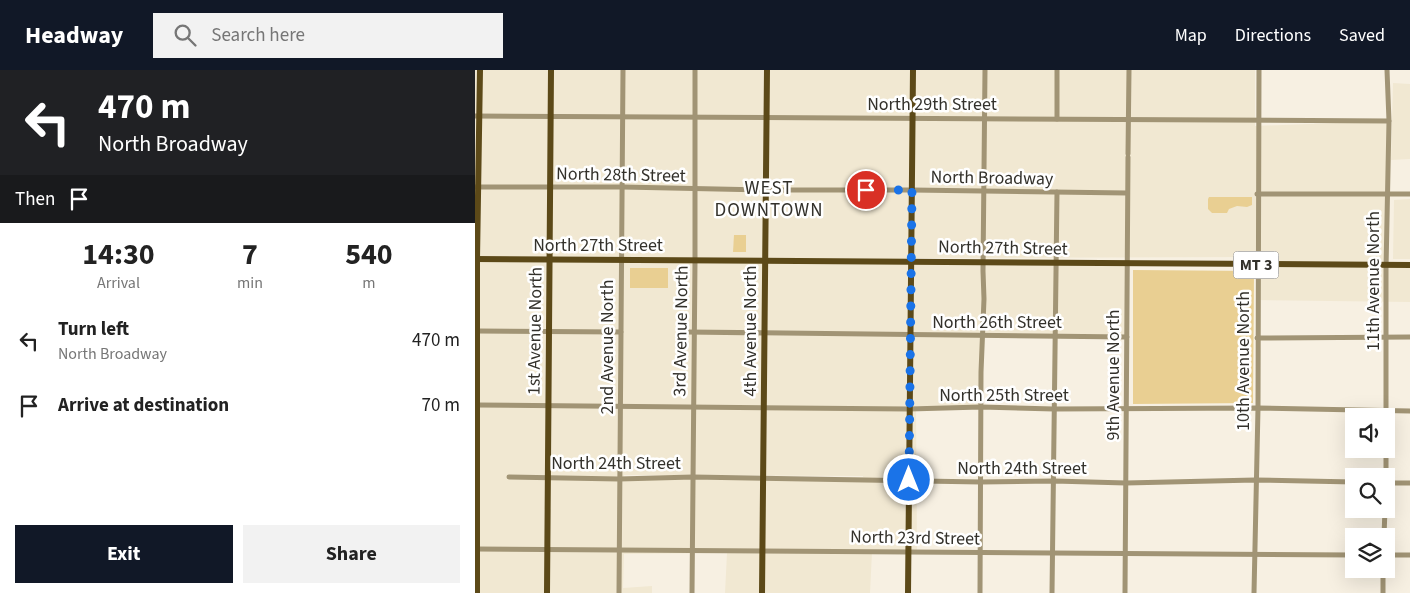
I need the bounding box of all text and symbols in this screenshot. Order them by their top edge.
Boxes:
search box [153,13,503,58]
text: Headway [25,18,123,53]
icon: search [171,21,199,49]
text: Search here [211,22,305,49]
text: Map [1175,23,1207,48]
text: Directions [1235,23,1311,48]
text: Saved [1339,23,1385,48]
text: 470 m [98,82,190,132]
icon: left [15,90,80,155]
street label: North 29th Street [867,92,997,117]
text: North Broadway [98,128,248,160]
street label: North 28th Street [556,161,686,189]
street label: North Broadway [930,164,1054,192]
pin [845,169,887,211]
district label: WEST DOWNTOWN [715,175,823,224]
icon: arrive [852,176,880,204]
icon: arrive [65,185,93,213]
text: Then [15,186,55,213]
street label: 11th Avenue North [1361,211,1386,351]
text: 14:30 [82,233,155,276]
text: 7 [242,233,258,276]
text: 540 [345,233,393,276]
street label: North 27th Street [533,233,663,258]
street label: North 27th Street [938,234,1068,262]
road number: MT 3 [1233,252,1279,278]
street label: 3rd Avenue North [667,265,695,397]
street label: 4th Avenue North [738,265,763,397]
street label: 1st Avenue North [521,267,549,395]
text: Arrival [97,272,140,294]
text: min [237,272,263,294]
text: m [362,272,376,294]
street label: 2nd Avenue North [595,280,620,414]
street label: 10th Avenue North [1231,291,1256,431]
street label: 9th Avenue North [1101,309,1126,441]
street label: North 26th Street [932,310,1062,335]
text: Turn left [58,316,129,343]
icon: left [15,327,43,355]
text: 470 m [412,327,460,354]
text: North Broadway [58,343,167,365]
street label: North 25th Street [939,383,1069,408]
icon: arrive [15,392,43,420]
text: Arrive at destination [58,392,229,419]
text: 70 m [422,392,460,419]
map controls [1345,408,1395,578]
button: sound [1345,408,1395,458]
street label: North 24th Street [551,451,681,476]
position arrow [882,453,934,505]
street label: North 24th Street [957,456,1087,481]
button: search [1345,468,1395,518]
street label: North 23rd Street [850,524,980,552]
button: Exit [15,525,233,583]
button: Share [243,525,460,583]
button: layers [1345,528,1395,578]

